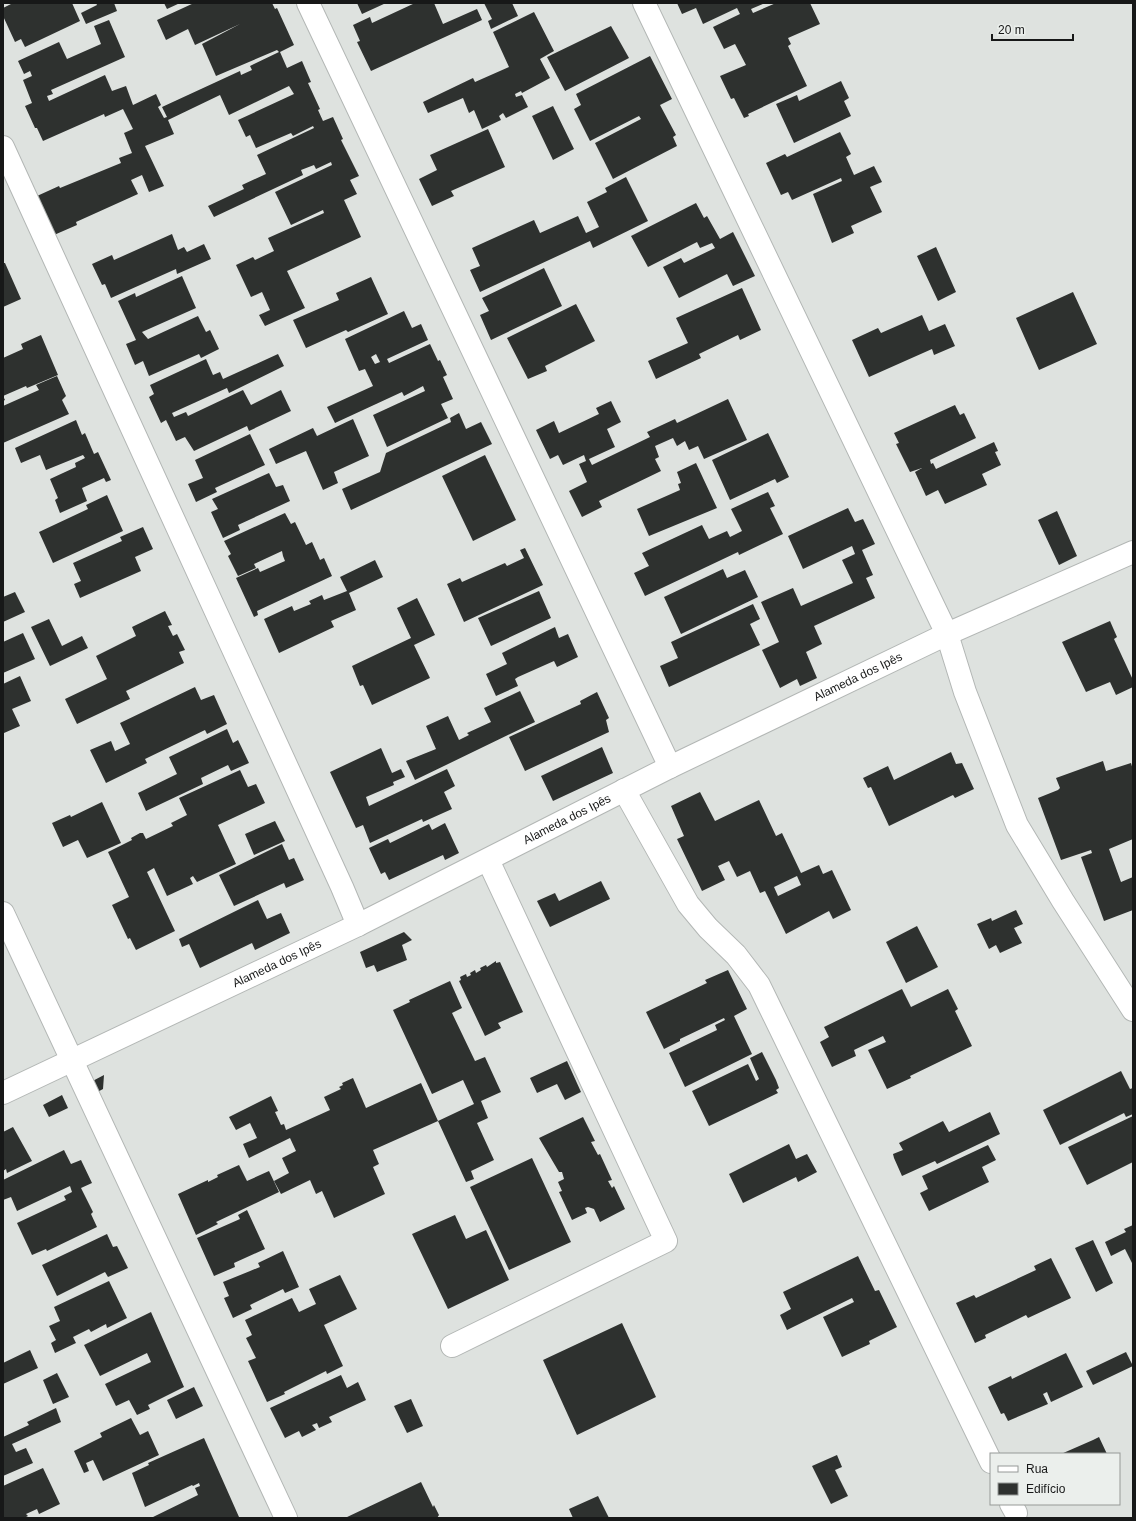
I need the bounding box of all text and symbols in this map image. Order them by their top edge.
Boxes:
scale bar [992,16,1073,42]
text: 20 m [998,23,1025,37]
street label: Alameda dos Ipês [812,650,904,704]
street label: Alameda dos Ipês [521,791,613,847]
street label: Alameda dos Ipês [230,936,323,990]
legend [990,1453,1120,1505]
text: Rua [1026,1462,1048,1476]
text: Edifício [1026,1482,1066,1496]

